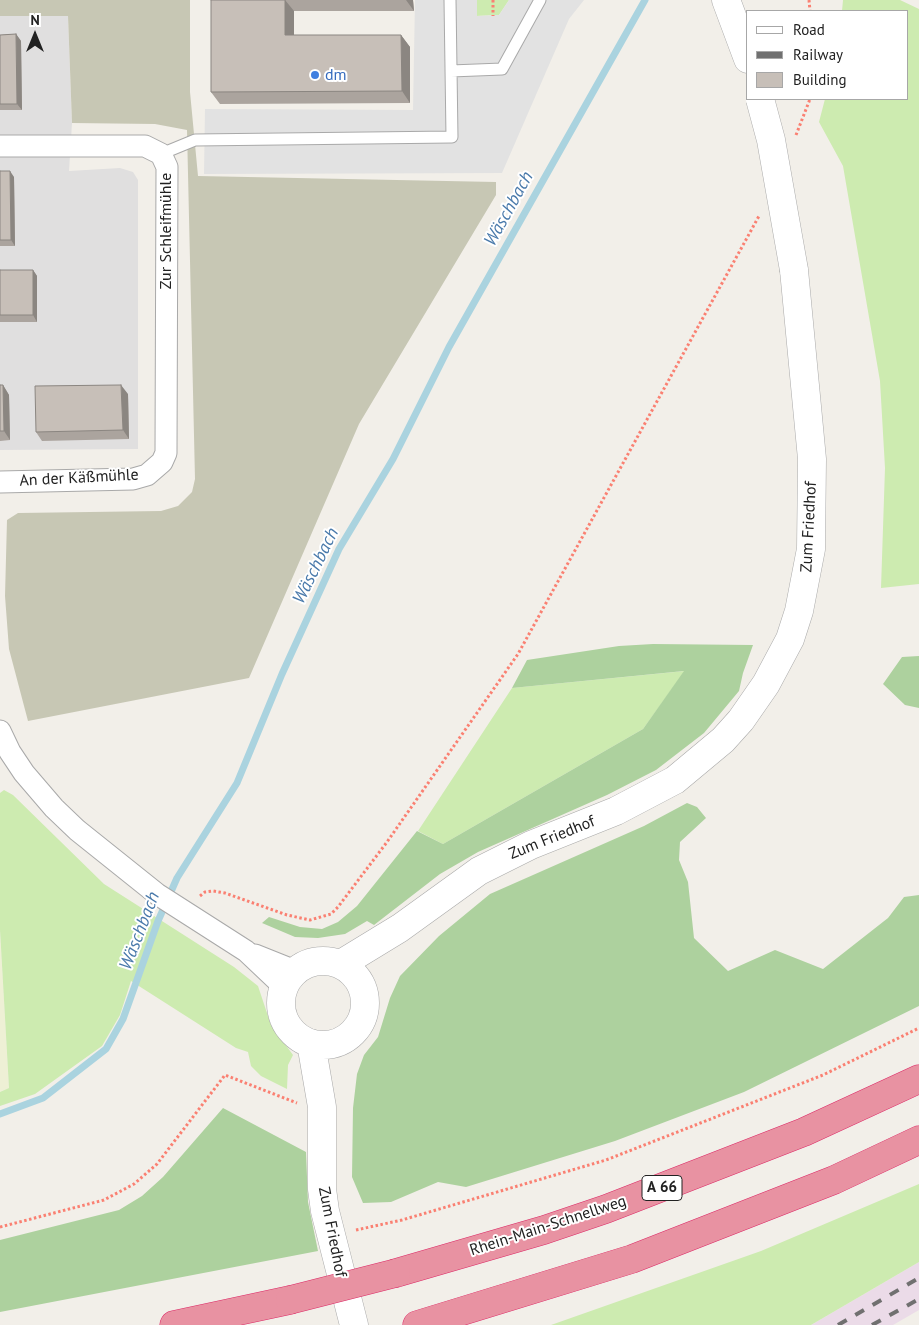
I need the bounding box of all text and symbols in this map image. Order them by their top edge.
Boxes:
north arrow [10,10,60,60]
legend [746,10,909,100]
text: N [30,11,40,29]
text: Road [793,20,825,39]
text: Railway [793,45,843,64]
place label: dm [325,65,347,85]
marker: dm [309,69,321,81]
text: Building [793,70,847,89]
water label: Wäschbach [480,168,538,250]
street label: Zur Schleifmühle [156,173,176,289]
street label: An der Käßmühle [19,465,139,491]
street label: Zum Friedhof [797,481,821,573]
water label: Wäschbach [288,524,344,608]
street label: Zum Friedhof [506,812,598,864]
water label: Wäschbach [115,889,165,973]
road number: A 66 [642,1176,682,1200]
street label: Zum Friedhof [314,1185,350,1279]
street label: Rhein-Main-Schnellweg [467,1192,629,1260]

